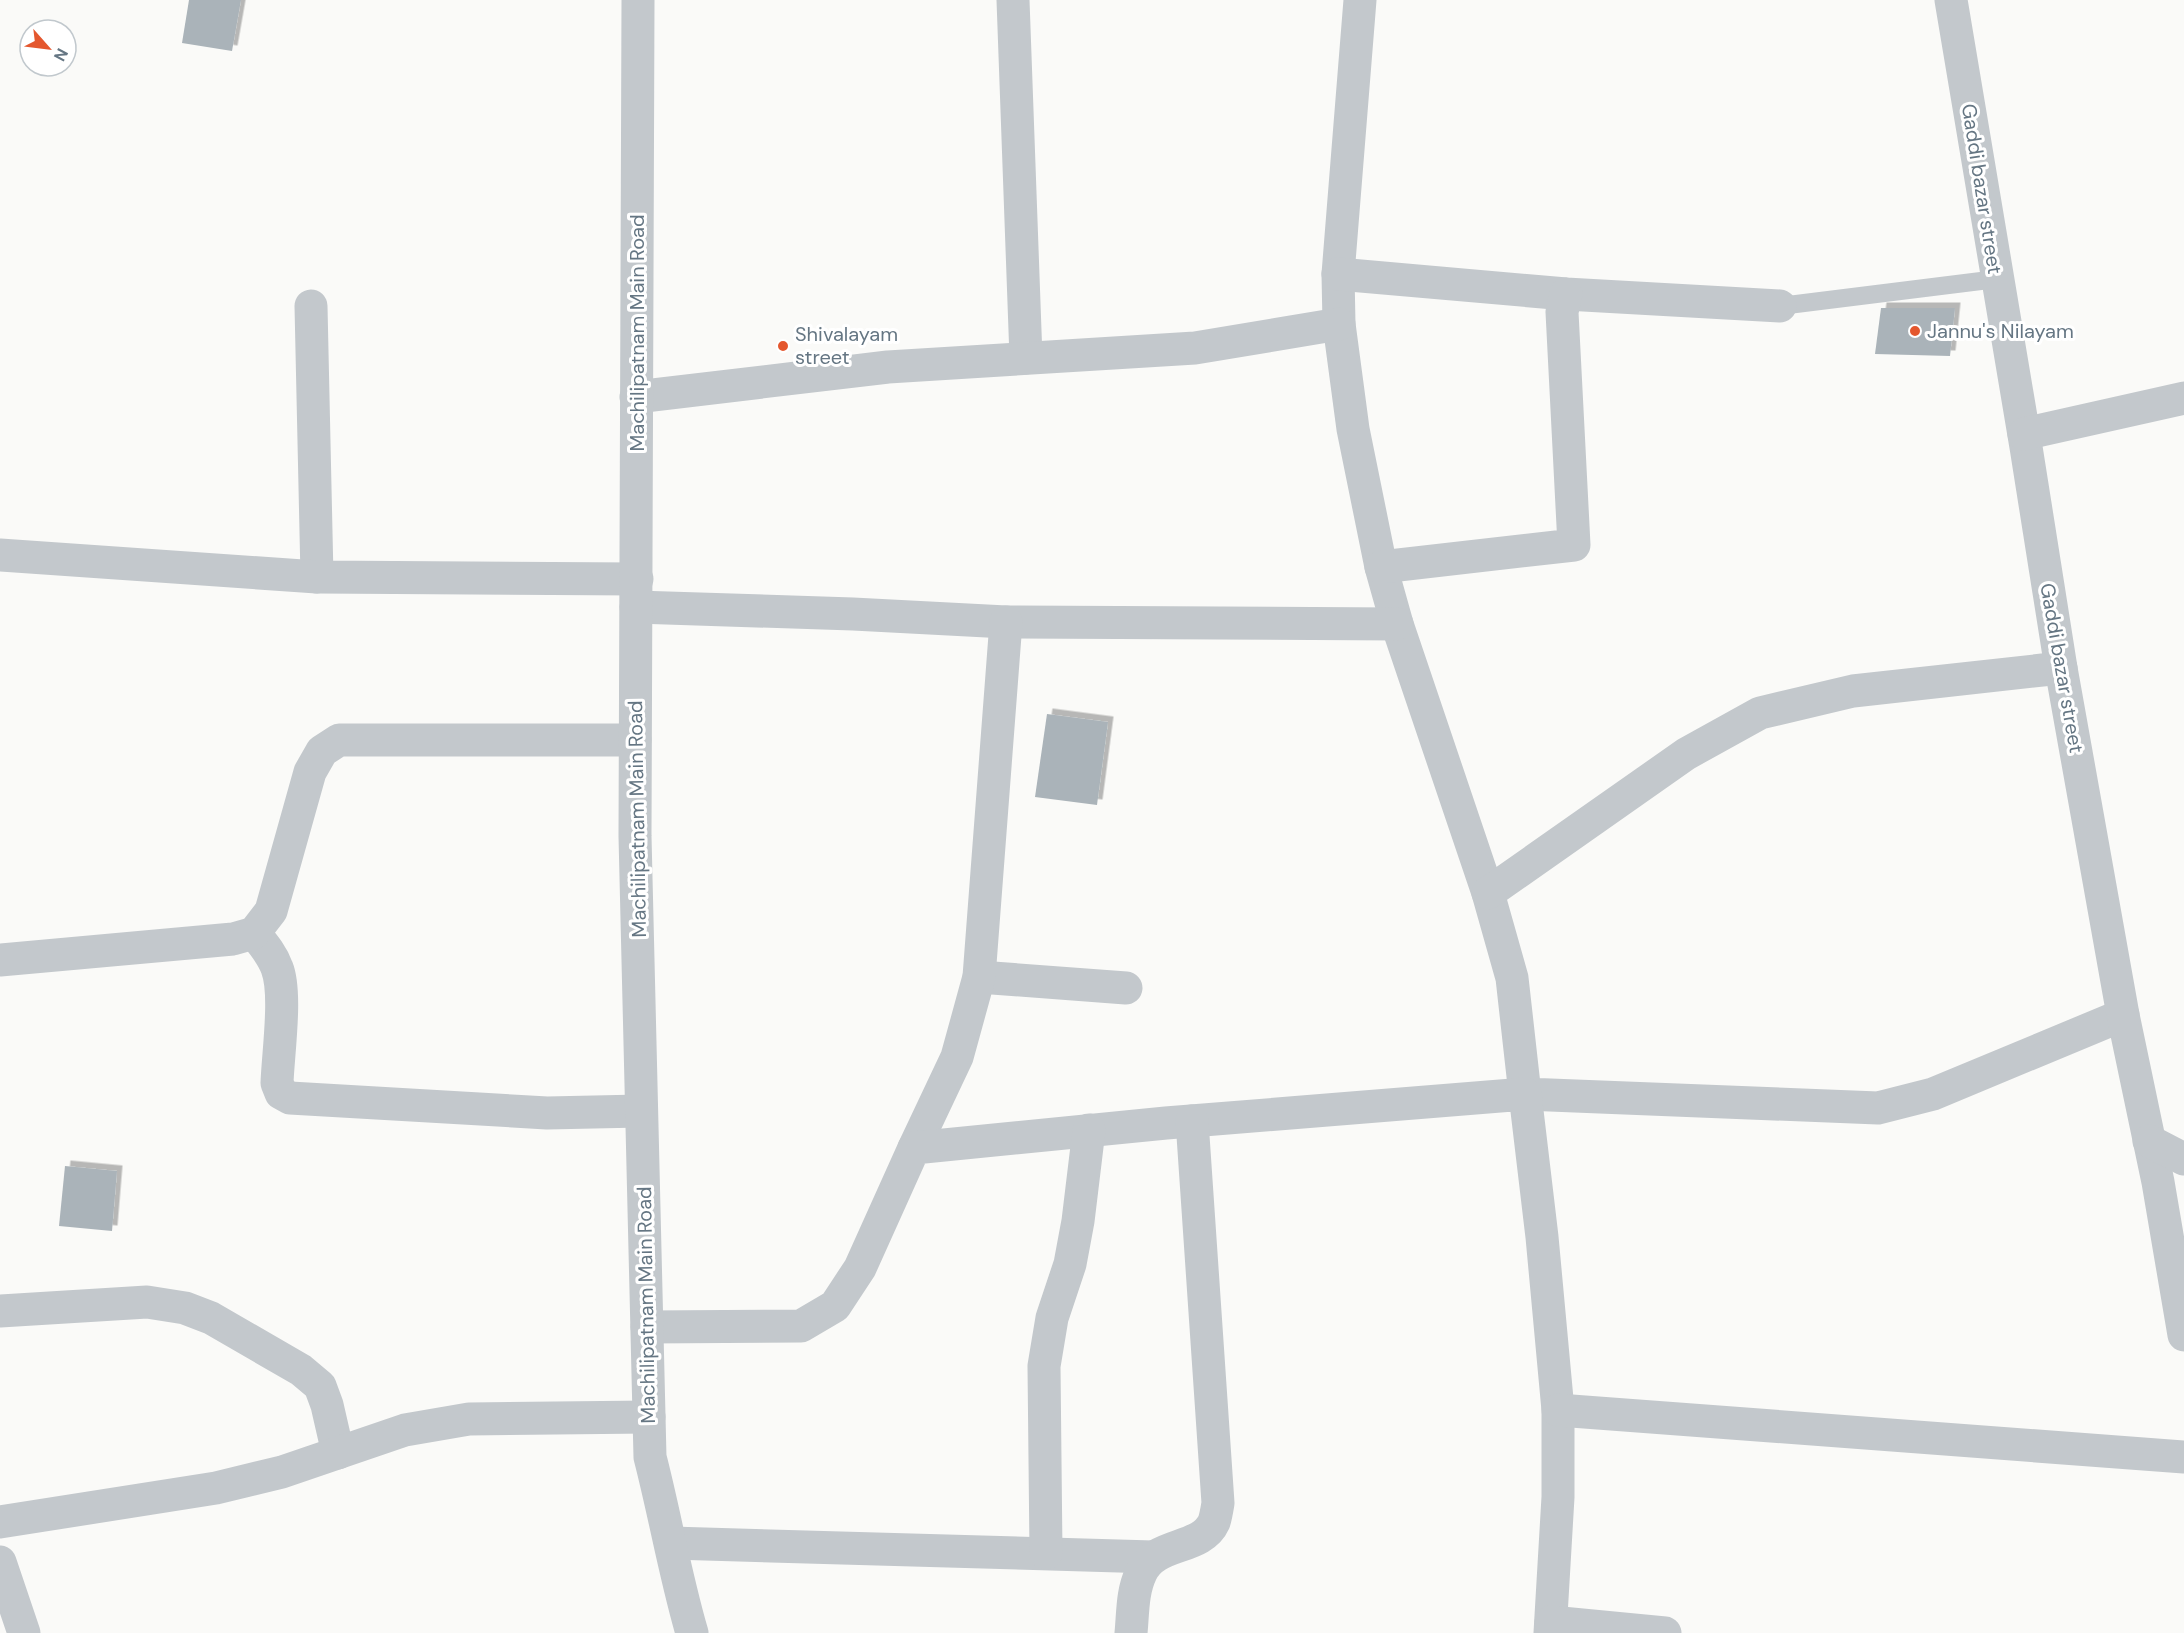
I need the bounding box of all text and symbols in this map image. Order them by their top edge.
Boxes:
north arrow [18,18,78,78]
text: N [49,45,73,65]
street label: Gaddi bazar street [1956,102,2008,276]
street label: Machilipatnam Main Road [624,214,650,452]
place label: Jannu's Nilayam [1927,318,2074,344]
place label: Shivalayam street [795,321,898,370]
marker: Jannu's Nilayam [1908,324,1922,338]
marker: Shivalayam street [776,339,790,353]
street label: Gaddi bazar street [2034,581,2090,755]
street label: Machilipatnam Main Road [622,700,652,938]
street label: Machilipatnam Main Road [631,1186,661,1424]

